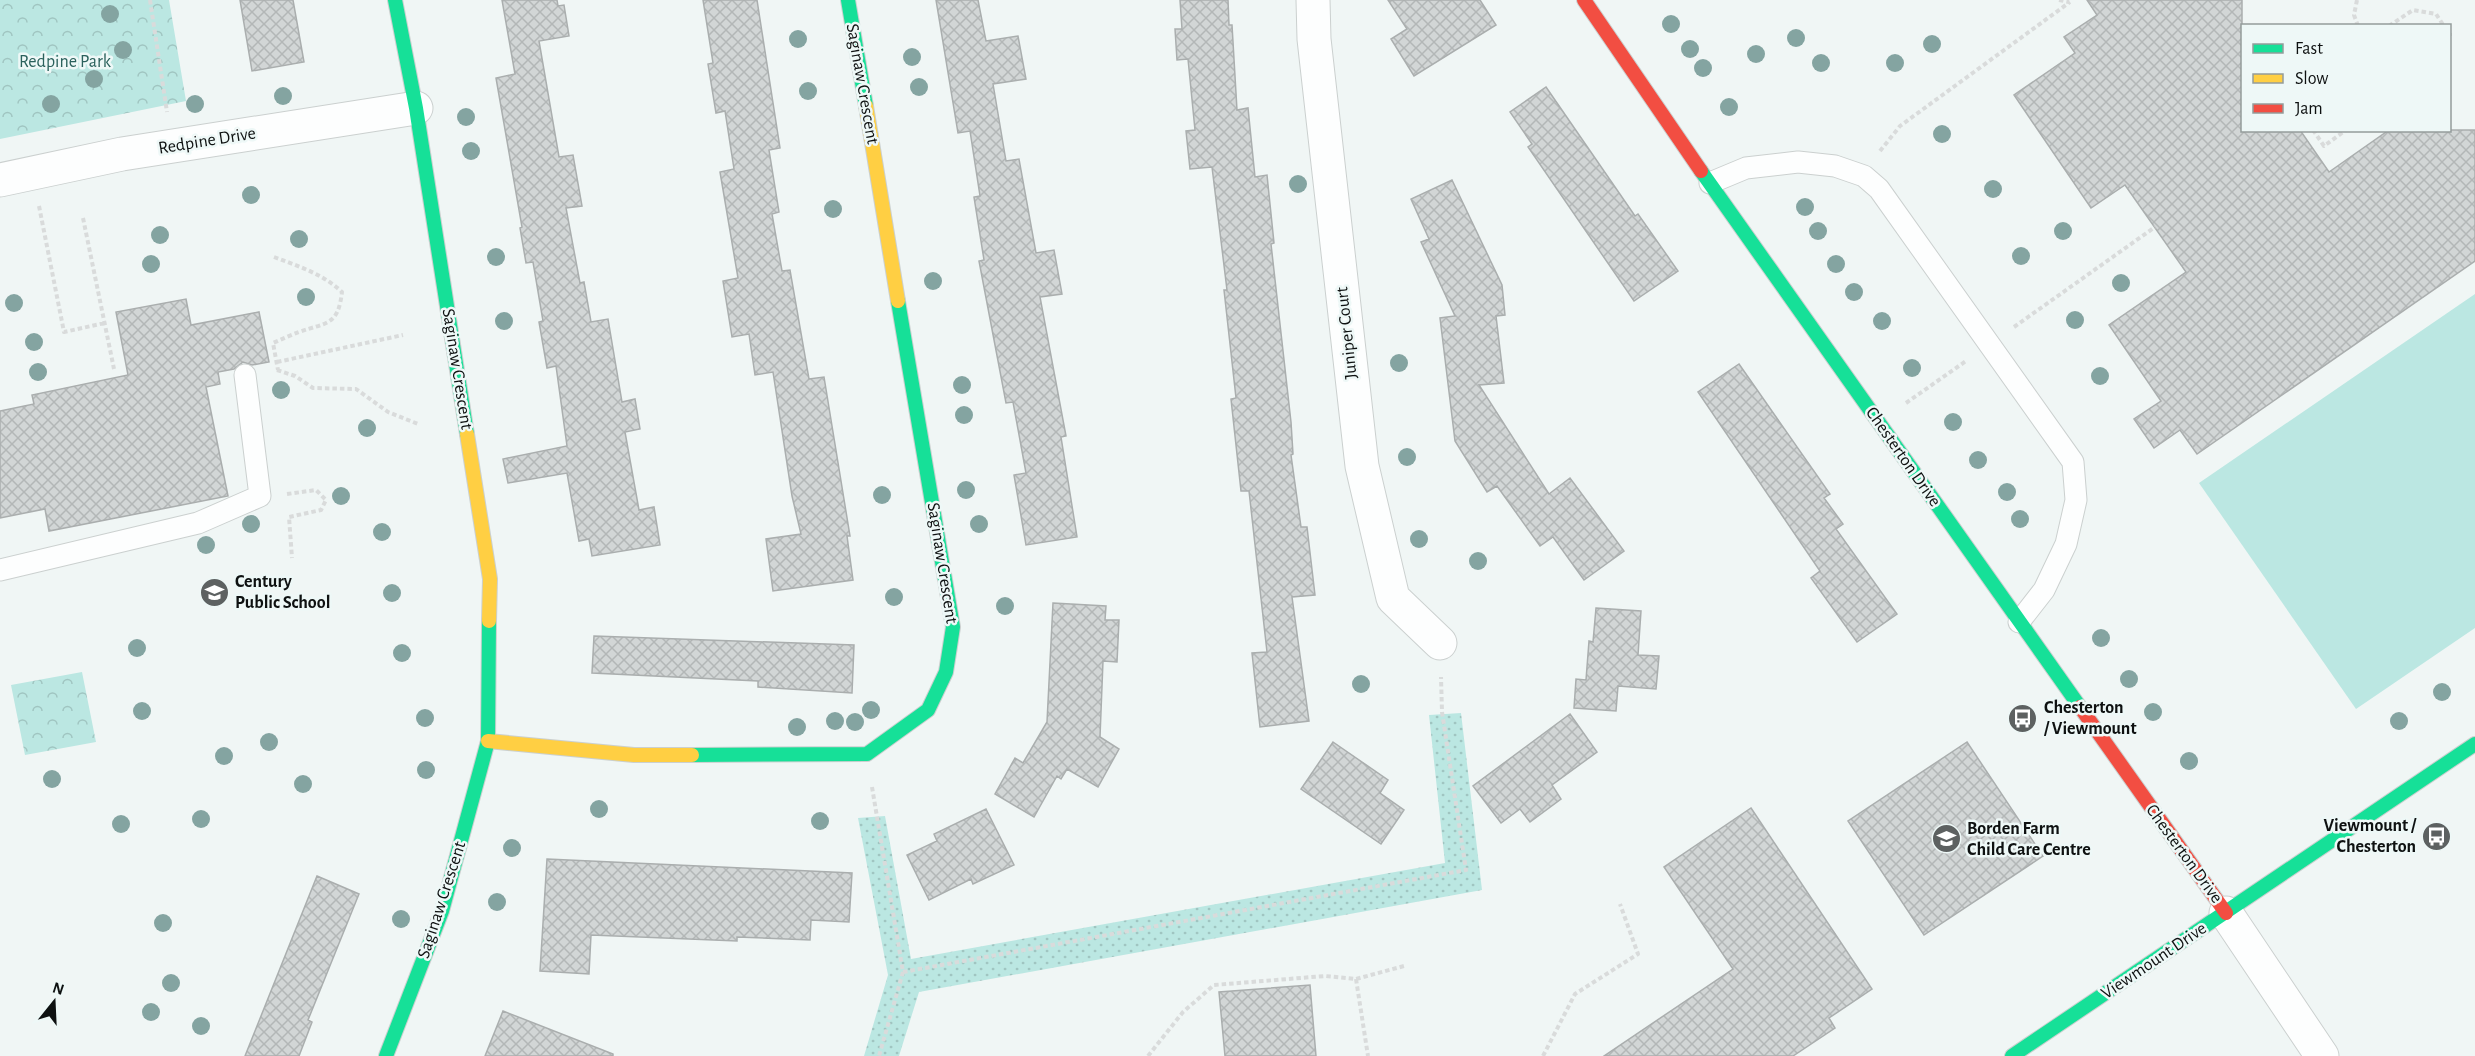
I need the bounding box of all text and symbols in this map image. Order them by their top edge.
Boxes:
street label: Saginaw Crescent [843,22,882,146]
legend [2241,24,2451,132]
text: Fast [2295,40,2323,58]
park label: Redpine Park [19,53,112,71]
text: Slow [2295,70,2328,88]
text: Jam [2295,100,2323,118]
street label: Redpine Drive [157,124,257,158]
street label: Juniper Court [1333,286,1361,380]
street label: Saginaw Crescent [439,307,475,431]
street label: Chesterton Drive [1862,404,1944,510]
street label: Saginaw Crescent [924,501,960,625]
place label: Century Public School [235,573,330,612]
school or university icon: Century Public School [198,576,230,608]
place label: Chesterton / Viewmount [2043,699,2136,738]
bus stop icon: Chesterton / Viewmount [2007,702,2039,734]
street label: Chesterton Drive [2142,801,2226,907]
place label: Viewmount / Chesterton [2324,817,2417,856]
place label: Borden Farm Child Care Centre [1967,820,2091,859]
bus stop icon: Viewmount / Chesterton [2421,820,2453,852]
school or university icon: Borden Farm Child Care Centre [1930,823,1962,855]
street label: Saginaw Crescent [415,839,469,961]
street label: Viewmount Drive [2098,919,2210,1003]
north arrow [24,972,84,1032]
text: N [51,979,66,998]

